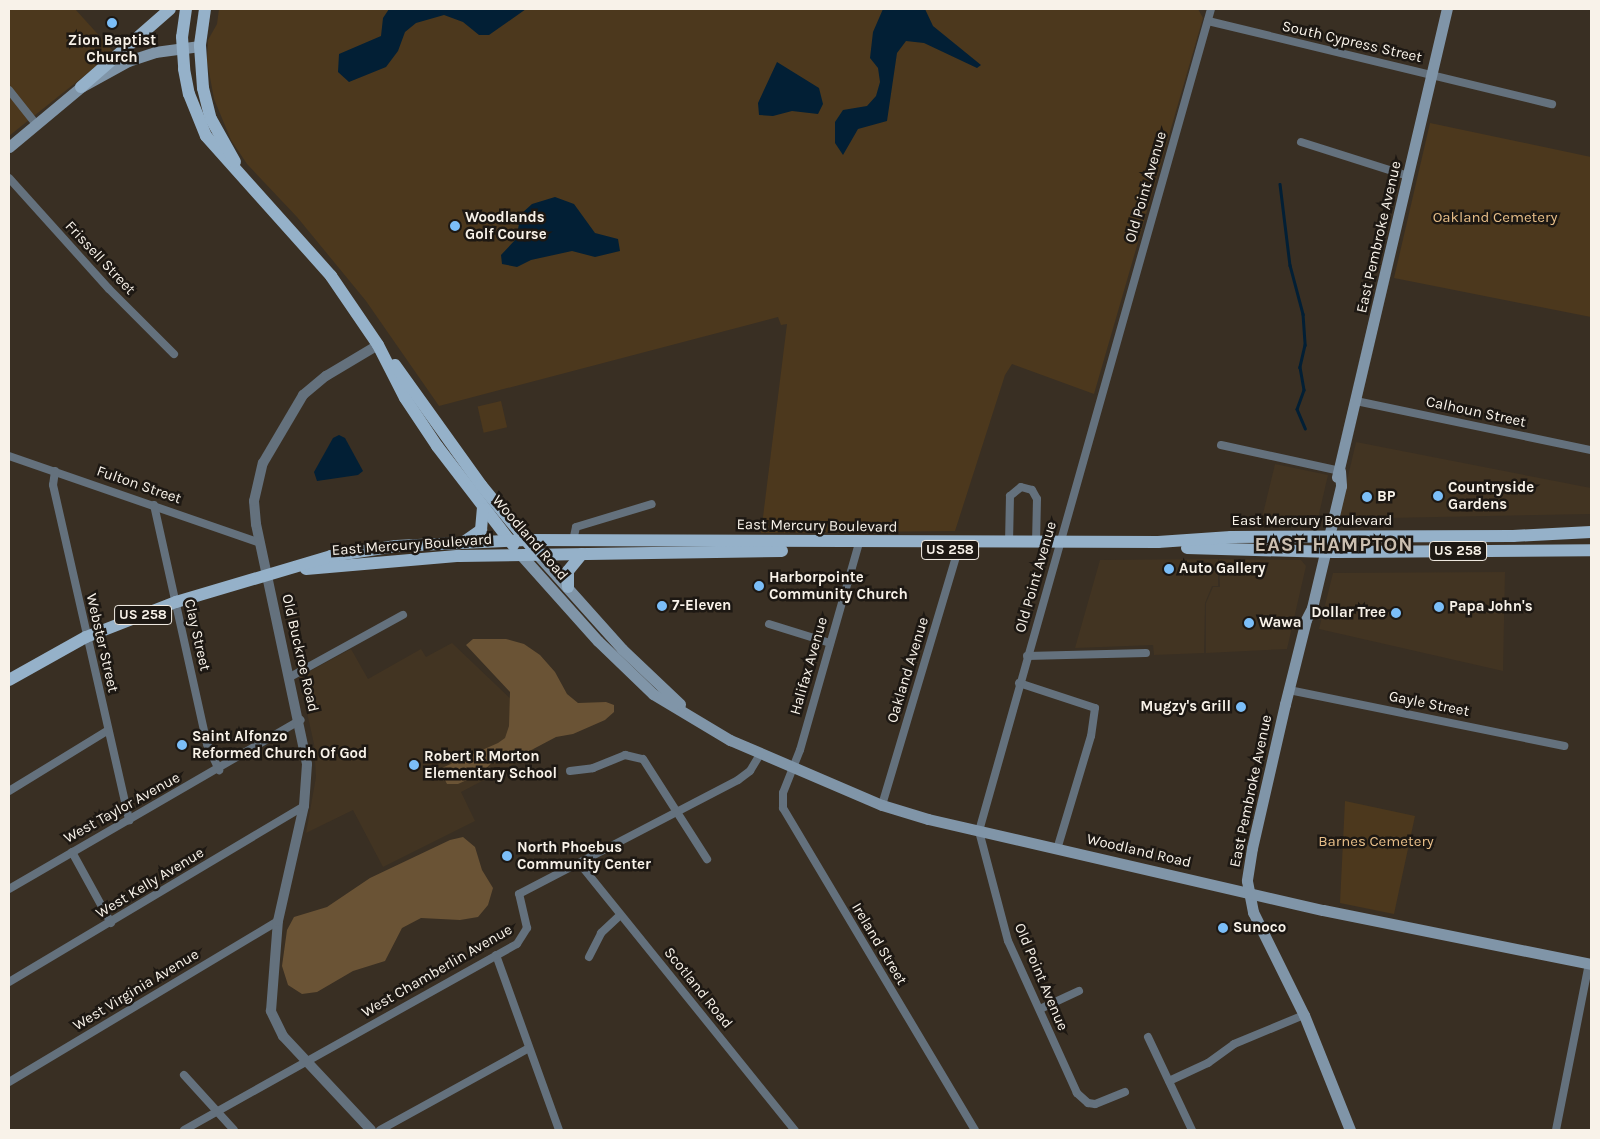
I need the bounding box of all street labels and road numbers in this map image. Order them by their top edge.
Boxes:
street label: South Cypress Street [1280,17,1424,67]
street label: Old Point Avenue [1122,129,1170,245]
street label: East Pembroke Avenue [1353,159,1405,315]
street label: Frissell Street [61,217,139,299]
street label: Calhoun Street [1424,393,1528,431]
street label: Fulton Street [94,462,184,508]
street label: Woodland Road [488,492,572,584]
street label: East Mercury Boulevard [1231,512,1393,530]
street label: East Mercury Boulevard [736,516,898,536]
street label: Old Point Avenue [1012,519,1060,635]
street label: East Mercury Boulevard [331,530,493,560]
road number: US 258 [920,538,980,562]
road number: US 258 [1428,540,1488,562]
street label: Webster Street [82,592,122,694]
street label: Old Buckroe Road [278,592,322,714]
street label: Clay Street [180,597,214,673]
road number: US 258 [113,604,173,626]
street label: Halifax Avenue [786,615,832,717]
street label: Oakland Avenue [883,615,933,725]
street label: Gayle Street [1387,687,1471,721]
street label: East Pembroke Avenue [1226,713,1276,869]
street label: West Taylor Avenue [61,769,183,847]
street label: Woodland Road [1085,830,1193,872]
street label: West Kelly Avenue [93,844,207,922]
street label: Ireland Street [847,900,911,988]
street label: West Chamberlin Avenue [358,920,516,1022]
street label: Old Point Avenue [1010,921,1072,1033]
street label: Scotland Road [660,944,736,1032]
street label: West Virginia Avenue [70,945,202,1035]

